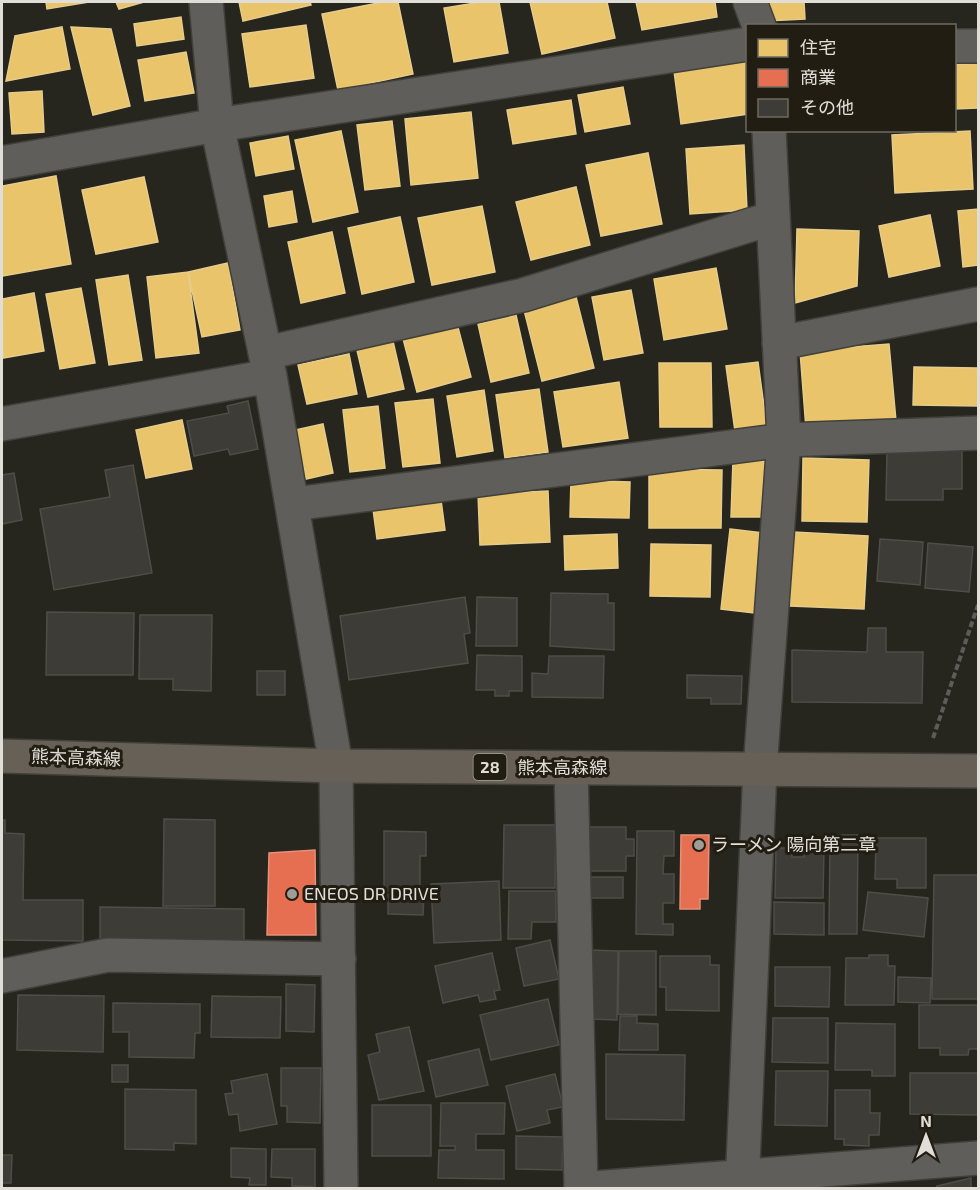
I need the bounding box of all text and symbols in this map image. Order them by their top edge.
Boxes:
legend [746,24,956,132]
text: 住宅 [800,36,836,58]
text: 商業 [800,66,836,88]
text: その他 [800,96,854,118]
street label: 熊本高森線 [31,744,121,770]
road number: 28 [474,754,506,780]
street label: 熊本高森線 [517,756,607,778]
place label: ラーメン 陽向第二章 [711,833,876,855]
marker: ラーメン 陽向第二章 [692,838,706,852]
place label: ENEOS DR DRIVE [304,882,439,904]
marker: ENEOS DR DRIVE [285,887,299,901]
north arrow [896,1106,956,1166]
text: N [920,1111,932,1130]

